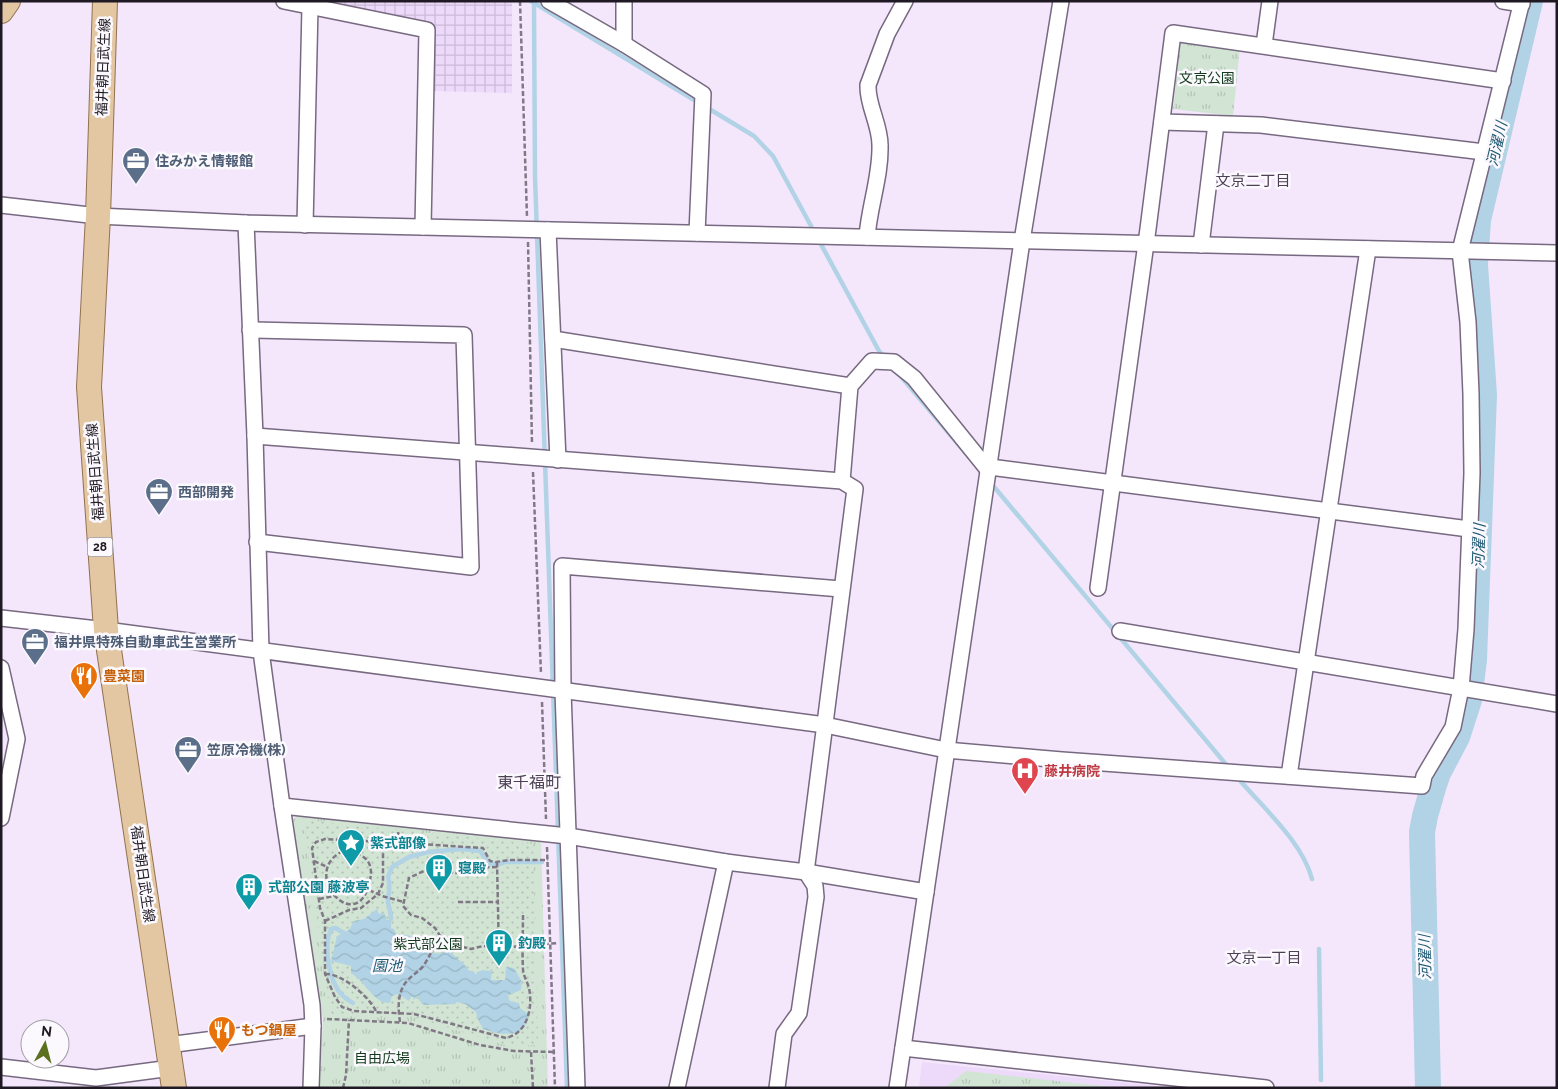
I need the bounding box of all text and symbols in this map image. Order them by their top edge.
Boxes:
street label: 福井朝日武生線 [93,18,113,116]
park label: 文京公園 [1179,70,1235,86]
water label: 河濯川 [1483,118,1511,168]
office icon: 住みかえ情報館 [121,146,151,185]
place label: 住みかえ情報館 [155,153,253,169]
district label: 文京二丁目 [1215,172,1291,190]
street label: 福井朝日武生線 [84,423,106,521]
office icon: 西部開発 [144,477,174,516]
place label: 西部開発 [178,484,234,500]
water label: 河濯川 [1469,521,1489,569]
road number: 28 [88,538,112,556]
office icon: 福井県特殊自動車武生営業所 [20,627,50,666]
place label: 福井県特殊自動車武生営業所 [54,634,236,650]
restaurant icon: 豊菜園 [69,661,99,700]
place label: 豊菜園 [103,668,145,684]
office icon: 笠原冷機(株) [173,735,203,774]
place label: 笠原冷機(株) [207,742,286,758]
hospital icon: 藤井病院 [1010,756,1040,795]
place label: 藤井病院 [1044,763,1100,779]
district label: 東千福町 [497,773,561,792]
street label: 福井朝日武生線 [128,824,158,924]
place icon: 紫式部像 [336,828,366,867]
place label: 紫式部像 [370,835,426,851]
building icon: 寝殿 [424,853,454,892]
place label: 寝殿 [458,860,486,876]
building icon: 式部公園 藤波亭 [234,872,264,911]
place label: 式部公園 藤波亭 [268,879,369,895]
building icon: 釣殿 [484,928,514,967]
water label: 河濯川 [1416,932,1434,980]
place label: 釣殿 [518,935,546,951]
park label: 紫式部公園 [393,936,463,952]
district label: 文京一丁目 [1226,949,1302,967]
water label: 園池 [372,957,404,975]
restaurant icon: もつ鍋屋 [207,1015,237,1054]
north arrow [20,1019,70,1069]
place label: もつ鍋屋 [241,1022,296,1038]
text: N [40,1023,53,1040]
park label: 自由広場 [354,1050,410,1066]

